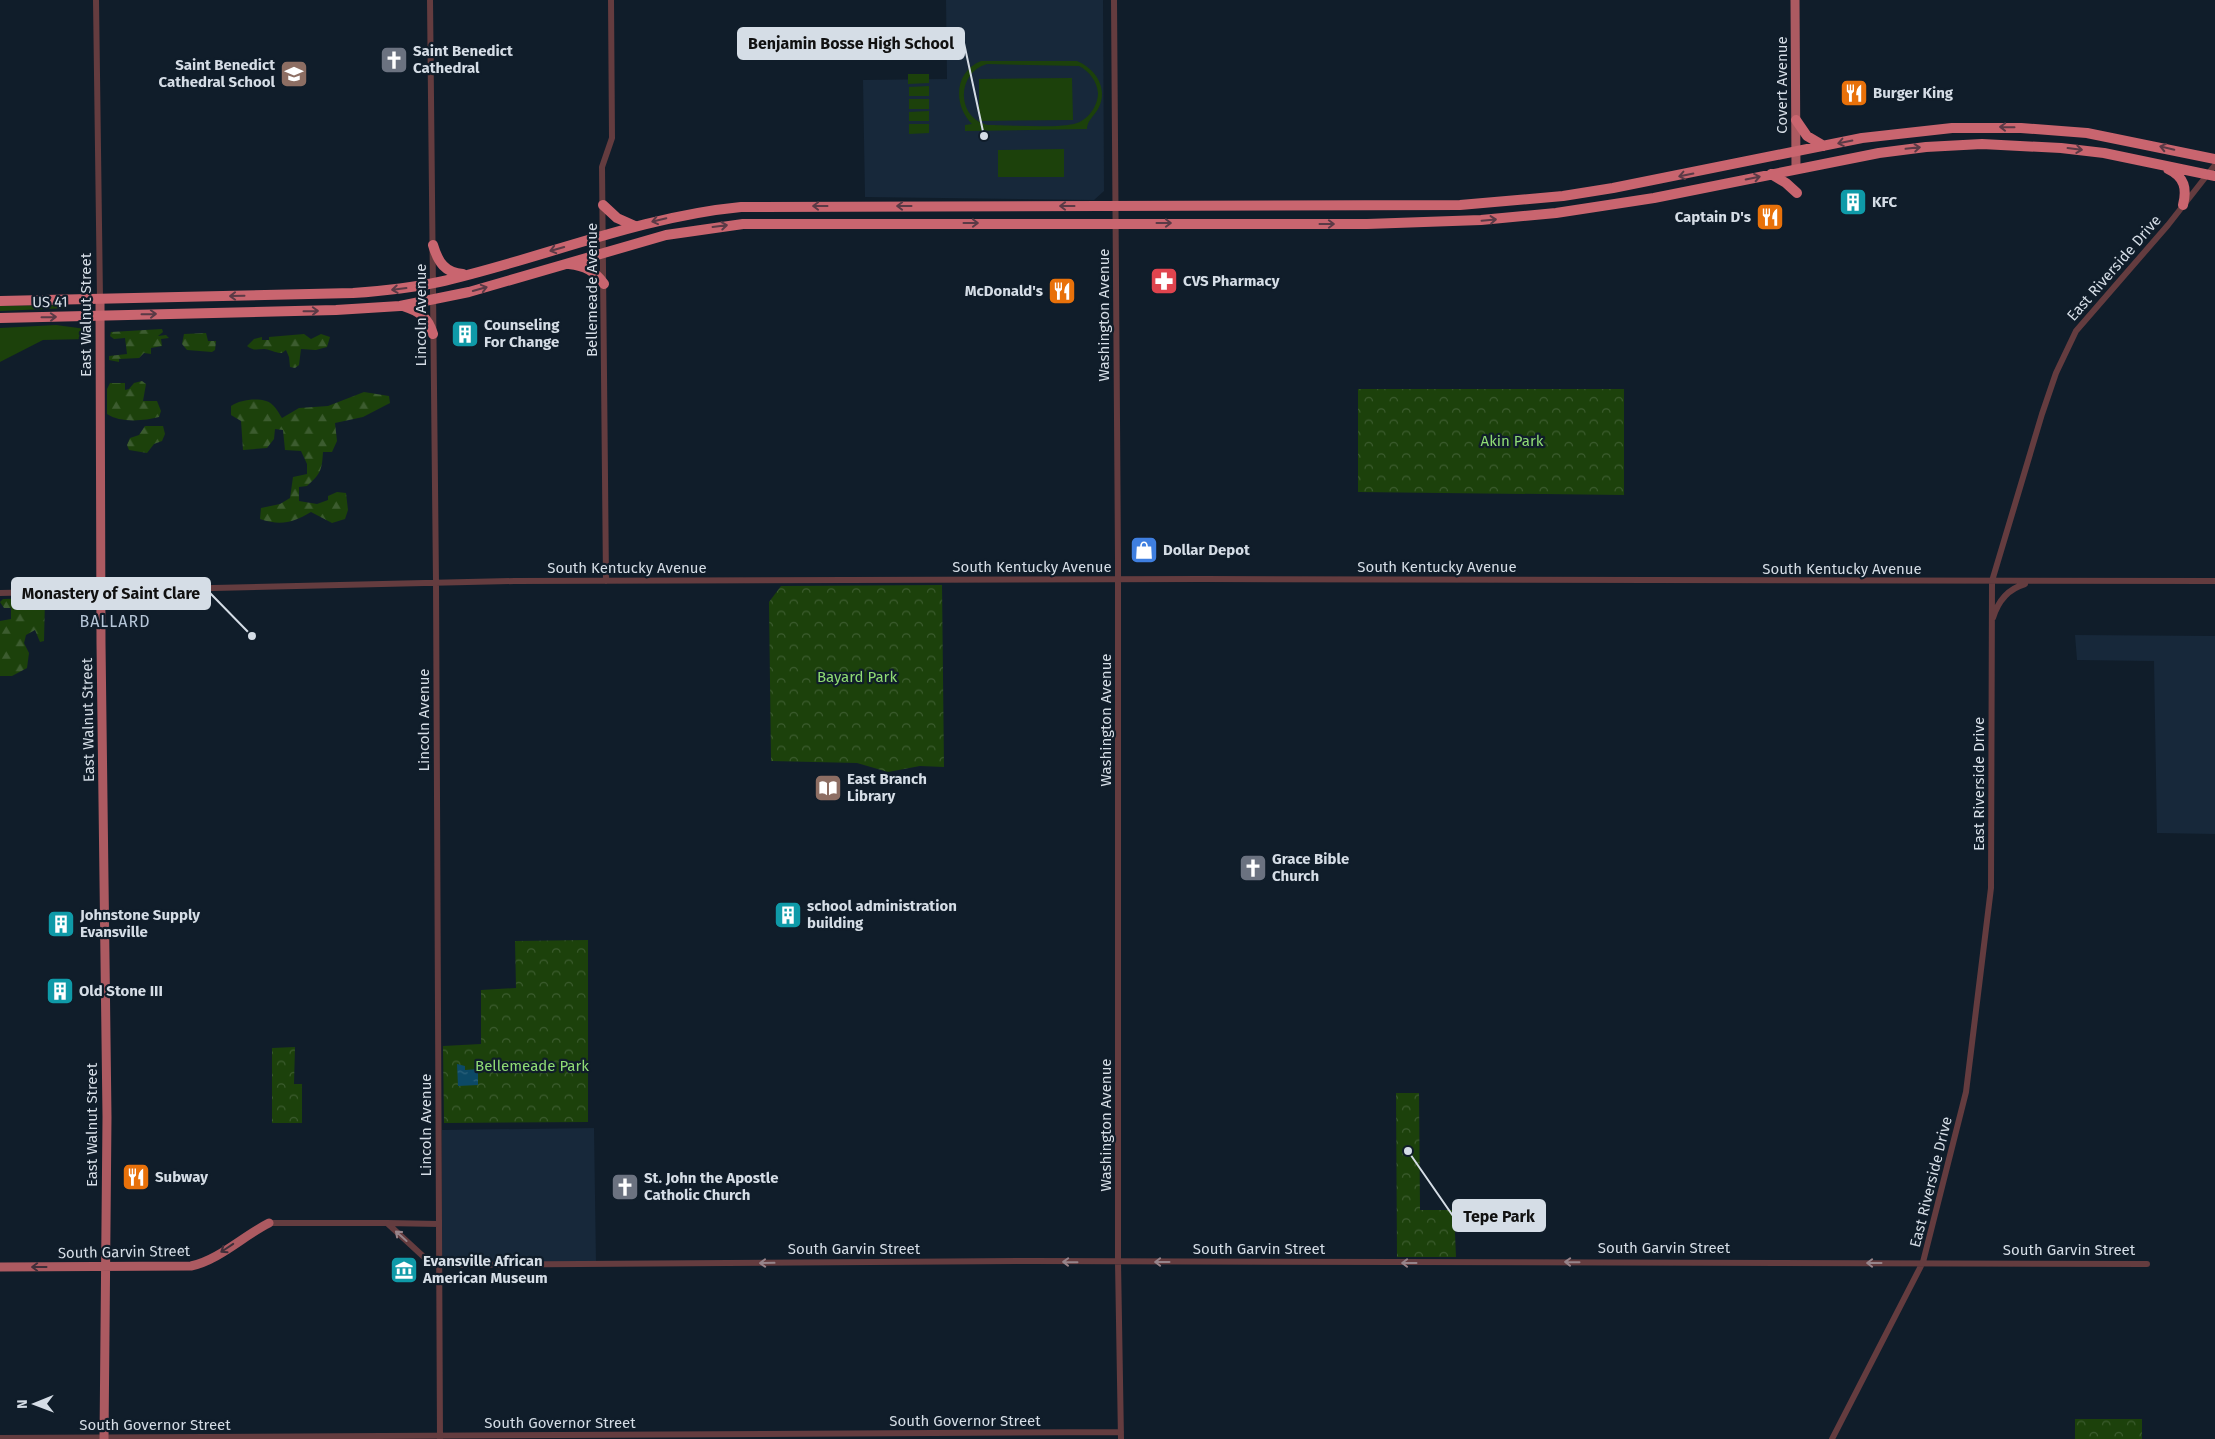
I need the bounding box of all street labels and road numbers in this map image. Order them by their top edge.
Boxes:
street label: Covert Avenue [1773,36,1791,134]
street label: East Riverside Drive [2063,211,2165,325]
street label: Bellemeade Avenue [583,223,601,357]
street label: Washington Avenue [1095,248,1113,382]
street label: East Walnut Street [77,252,95,377]
street label: Lincoln Avenue [412,263,430,367]
street label: US 41 [32,293,68,311]
street label: South Kentucky Avenue [952,558,1112,576]
street label: South Kentucky Avenue [1357,558,1517,576]
street label: South Kentucky Avenue [547,559,707,577]
street label: South Kentucky Avenue [1762,560,1922,578]
street label: Washington Avenue [1097,653,1115,787]
street label: East Walnut Street [78,657,98,782]
street label: Lincoln Avenue [415,668,433,772]
street label: East Riverside Drive [1970,717,1988,851]
street label: Washington Avenue [1097,1058,1115,1192]
street label: East Walnut Street [83,1062,101,1187]
street label: Lincoln Avenue [417,1073,435,1177]
street label: East Riverside Drive [1906,1115,1956,1249]
street label: South Garvin Street [1598,1239,1731,1257]
street label: South Garvin Street [788,1240,921,1258]
street label: South Garvin Street [1193,1240,1326,1258]
street label: South Garvin Street [2003,1241,2136,1259]
street label: South Garvin Street [58,1242,191,1262]
street label: South Governor Street [889,1412,1041,1430]
street label: South Governor Street [484,1414,636,1432]
street label: South Governor Street [79,1416,231,1434]

